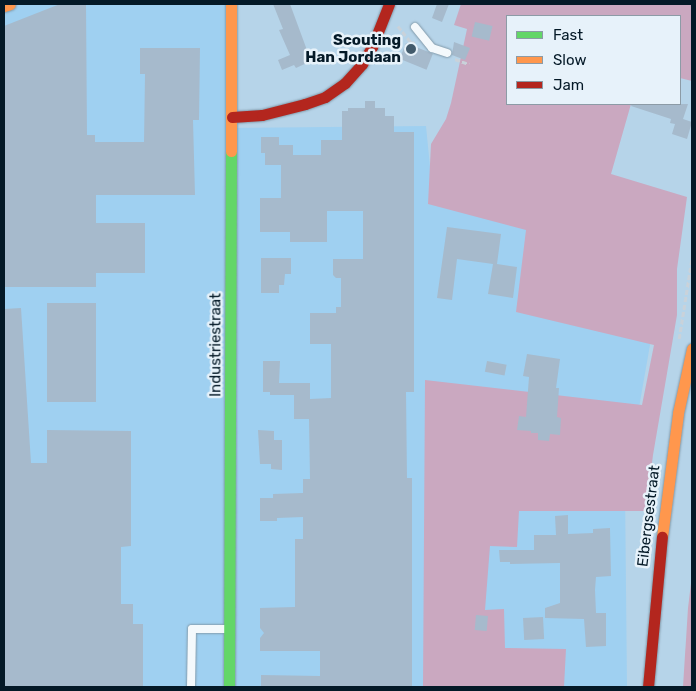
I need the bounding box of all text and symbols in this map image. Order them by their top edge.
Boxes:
legend [506,15,681,105]
text: Fast [553,26,583,44]
place label: Scouting Han Jordaan [305,31,401,66]
marker: Scouting Han Jordaan [405,43,417,55]
text: Slow [553,51,586,69]
text: Jam [553,76,584,94]
street label: Industriestraat [207,293,225,397]
street label: Eibergsestraat [634,464,664,568]

